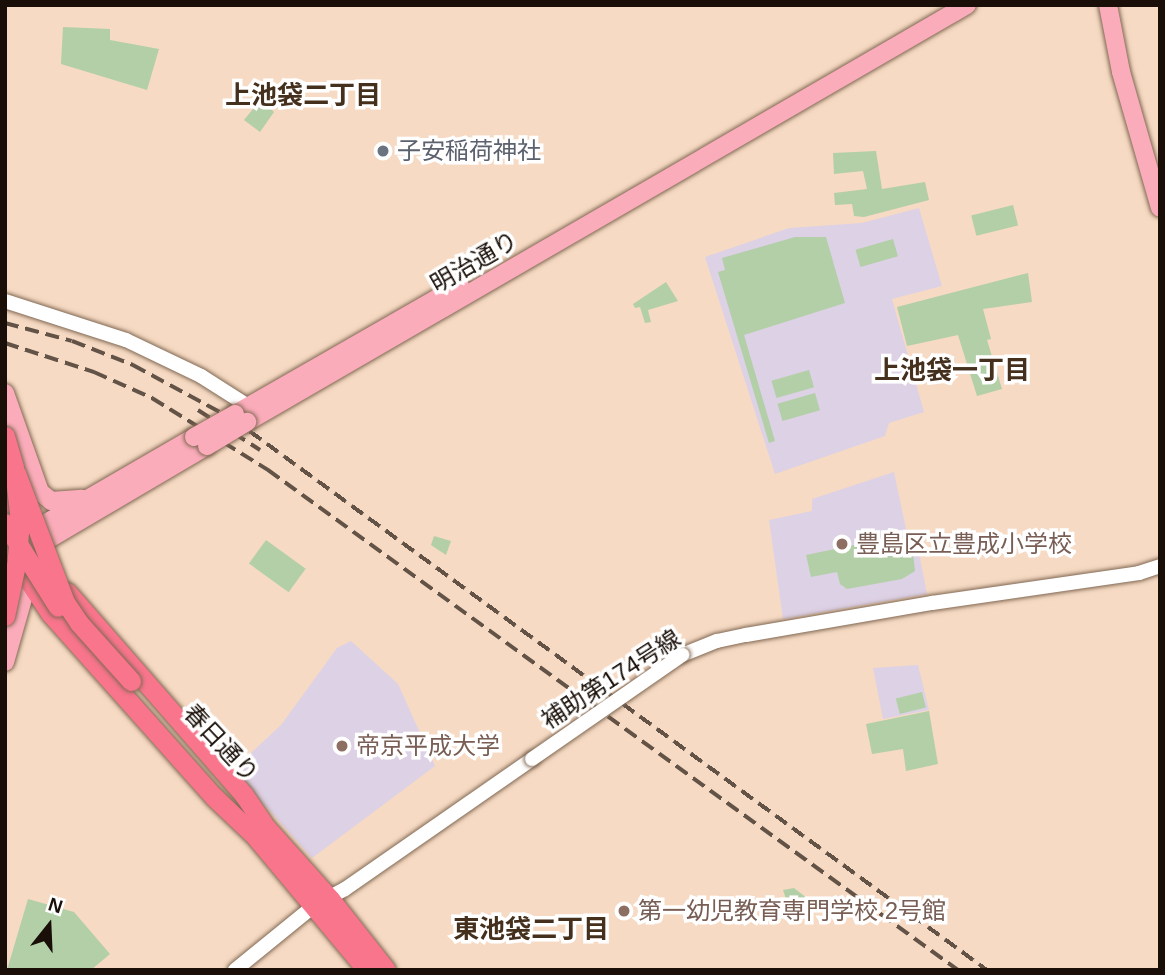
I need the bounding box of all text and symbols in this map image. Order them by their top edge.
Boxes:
district label: 上池袋二丁目 [225,80,381,112]
place label: 子安稲荷神社 [397,137,541,165]
marker: 子安稲荷神社 [375,143,391,159]
street label: 明治通り [425,226,523,298]
district label: 上池袋一丁目 [874,355,1030,387]
place label: 豊島区立豊成小学校 [856,530,1072,558]
marker: 豊島区立豊成小学校 [834,536,850,552]
street label: 補助第174号線 [536,623,686,735]
street label: 春日通り [178,698,264,788]
place label: 帝京平成大学 [356,732,500,760]
marker: 帝京平成大学 [334,738,350,754]
north arrow [14,891,84,961]
text: N [46,893,65,918]
place label: 第一幼児教育専門学校 2号館 [638,897,946,925]
marker: 第一幼児教育専門学校 2号館 [616,903,632,919]
district label: 東池袋二丁目 [453,914,609,946]

